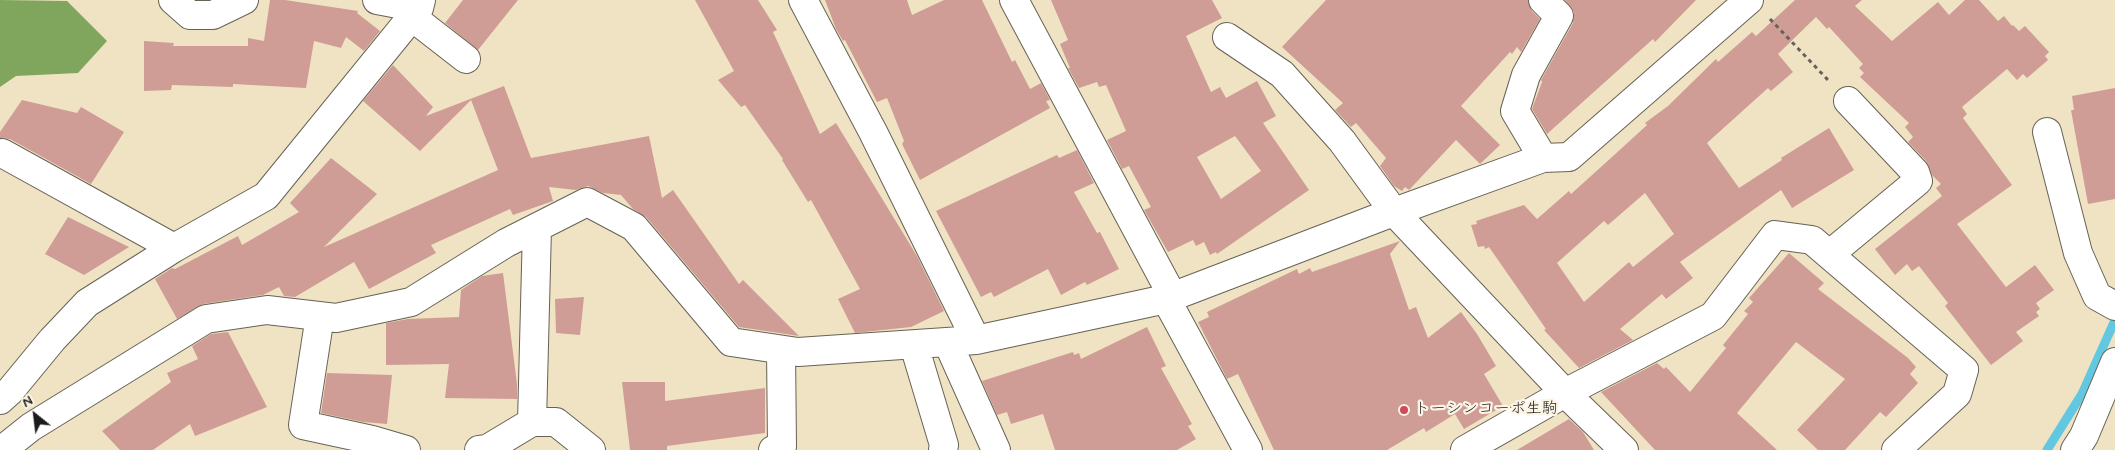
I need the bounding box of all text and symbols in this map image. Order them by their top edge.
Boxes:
north arrow [10,390,60,440]
text: N [19,392,36,412]
place label: トーシンコーポ生駒 [1414,400,1558,420]
marker: トーシンコーポ生駒 [1398,404,1410,416]

